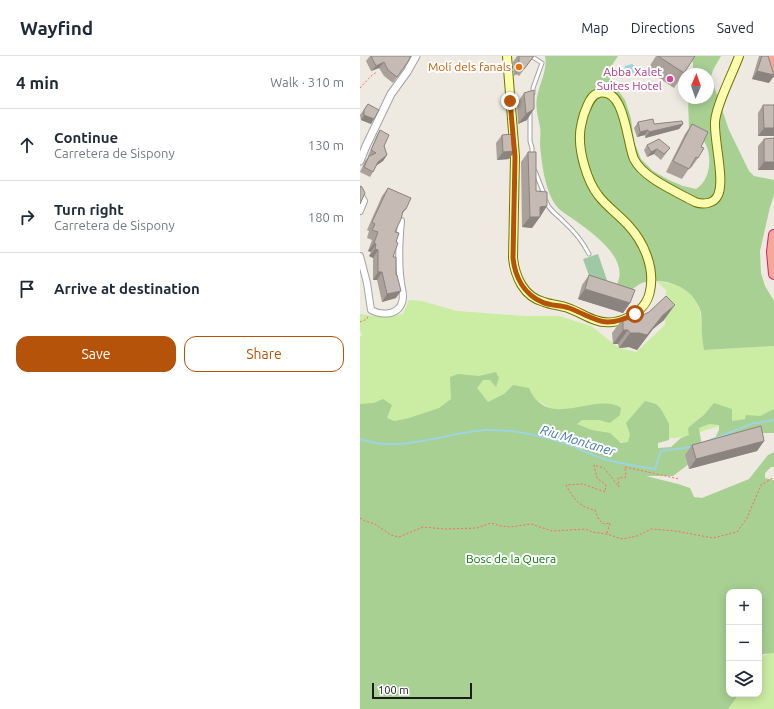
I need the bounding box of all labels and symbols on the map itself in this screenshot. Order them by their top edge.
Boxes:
place label: Molí dels fanals [428,60,511,73]
marker: Molí dels fanals [514,62,524,72]
place label: Abba Xalet Suites Hotel [597,65,662,92]
north arrow [678,68,714,104]
marker: Abba Xalet Suites Hotel [665,74,675,84]
route end [501,92,519,110]
route start [626,305,644,323]
water label: Riu Montaner [539,422,618,458]
park label: Bosc de la Quera [466,552,556,565]
scale bar [372,681,472,700]

